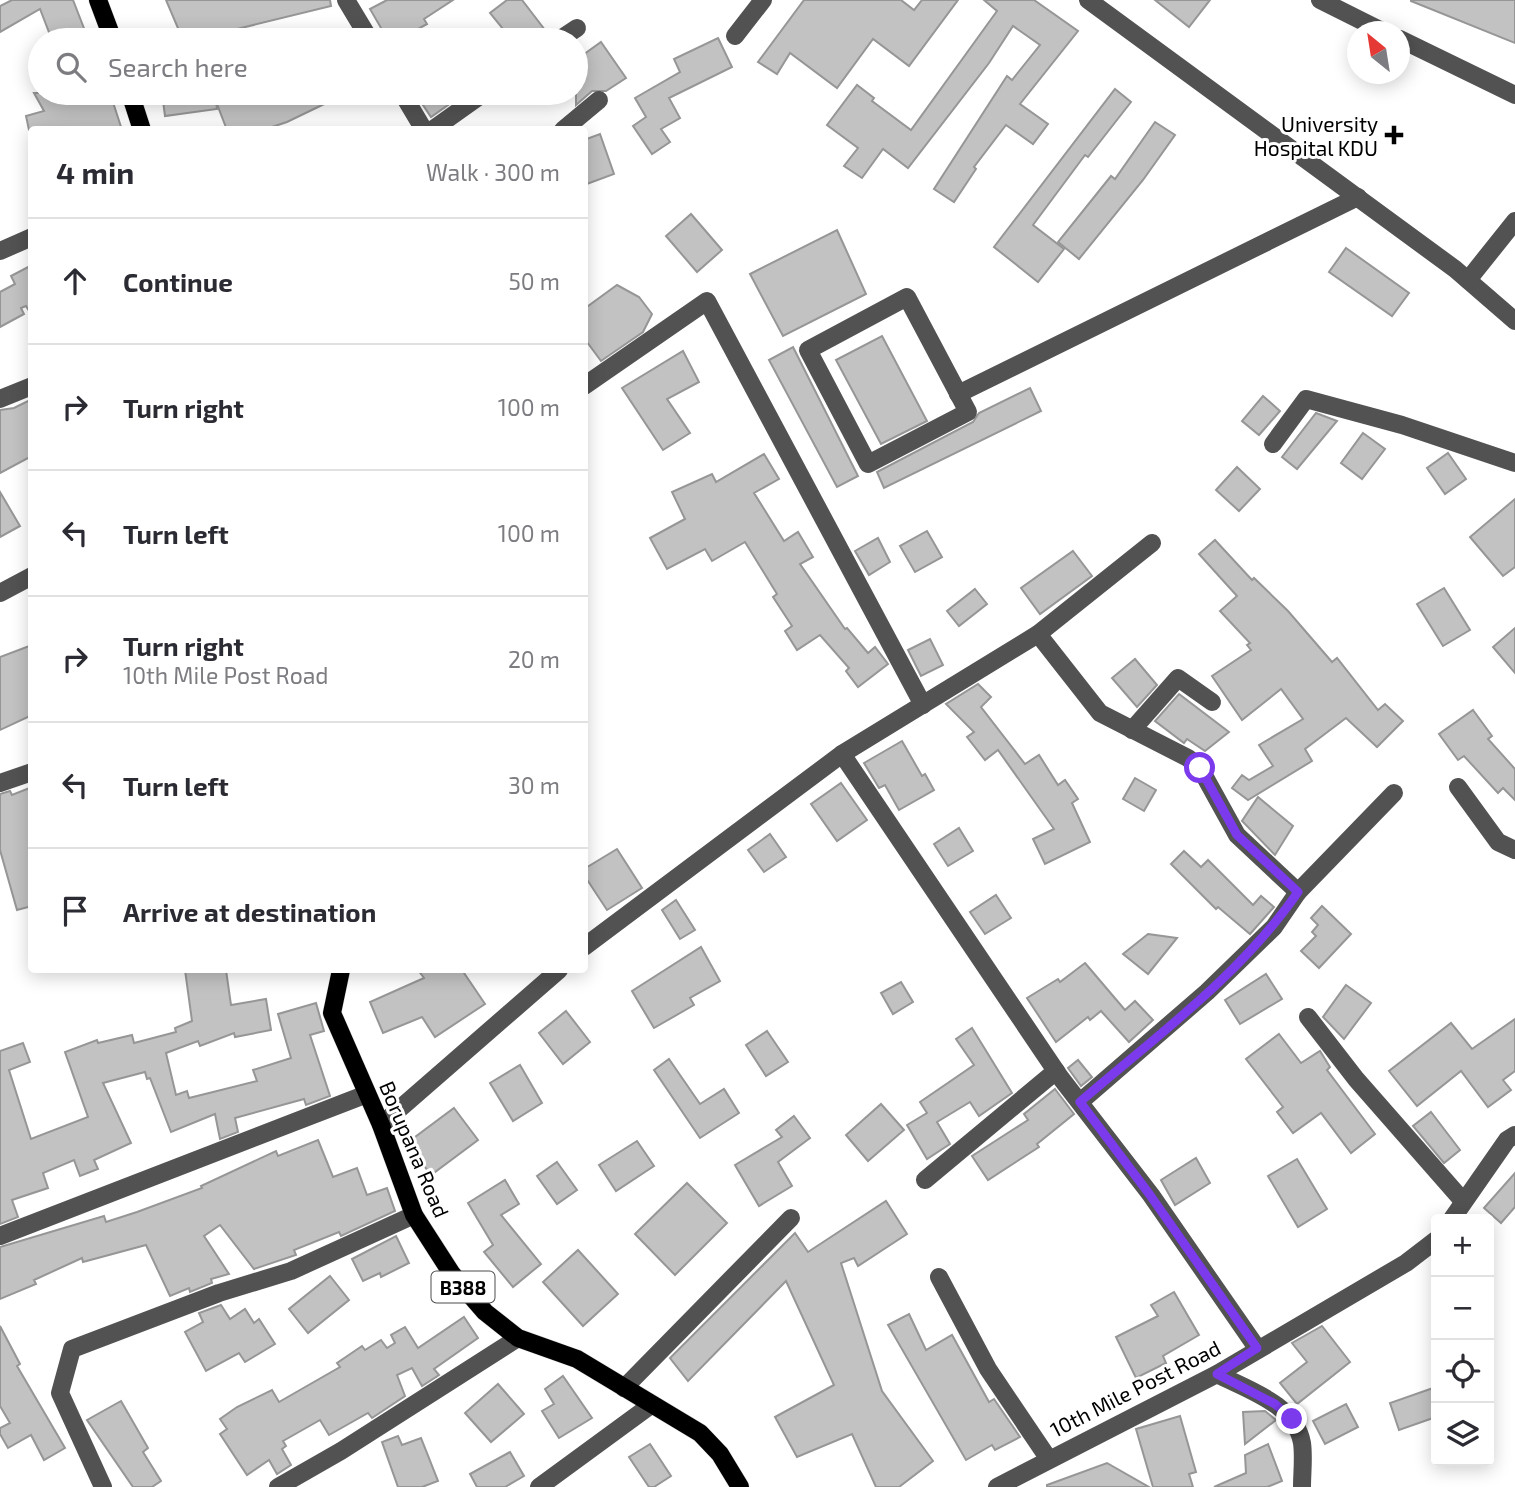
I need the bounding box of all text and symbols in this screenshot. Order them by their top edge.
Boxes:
north arrow [1347,21,1410,84]
search box [28,28,588,105]
icon: search [52,48,90,86]
text: Search here [108,51,248,82]
place label: University Hospital KDU [1254,111,1378,160]
marker: University Hospital KDU [1384,125,1404,145]
text: 4 min [56,154,134,190]
text: Walk · 300 m [426,158,560,186]
icon: ahead [56,262,94,300]
text: Continue [123,266,233,297]
text: 50 m [509,267,560,295]
icon: right [56,388,94,426]
text: Turn right [123,392,244,423]
text: 100 m [498,393,560,421]
icon: left [56,514,94,552]
text: Turn left [123,518,229,549]
text: 100 m [498,519,560,547]
text: Turn right [123,630,244,661]
icon: right [56,640,94,678]
text: 20 m [508,645,560,673]
text: 10th Mile Post Road [123,661,329,689]
route start [1184,752,1215,783]
icon: left [56,766,94,804]
text: Turn left [123,770,229,801]
text: 30 m [508,771,560,799]
icon: arrive [56,892,94,930]
text: Arrive at destination [123,896,376,927]
street label: Borupana Road [375,1077,455,1221]
map controls [1431,1214,1494,1466]
button: + [1431,1214,1494,1277]
road number: B388 [432,1272,494,1302]
button: − [1431,1277,1494,1340]
street label: 10th Mile Post Road [1046,1334,1224,1442]
button: locate [1431,1340,1494,1403]
route end [1276,1403,1307,1434]
button: layers [1431,1403,1494,1466]

